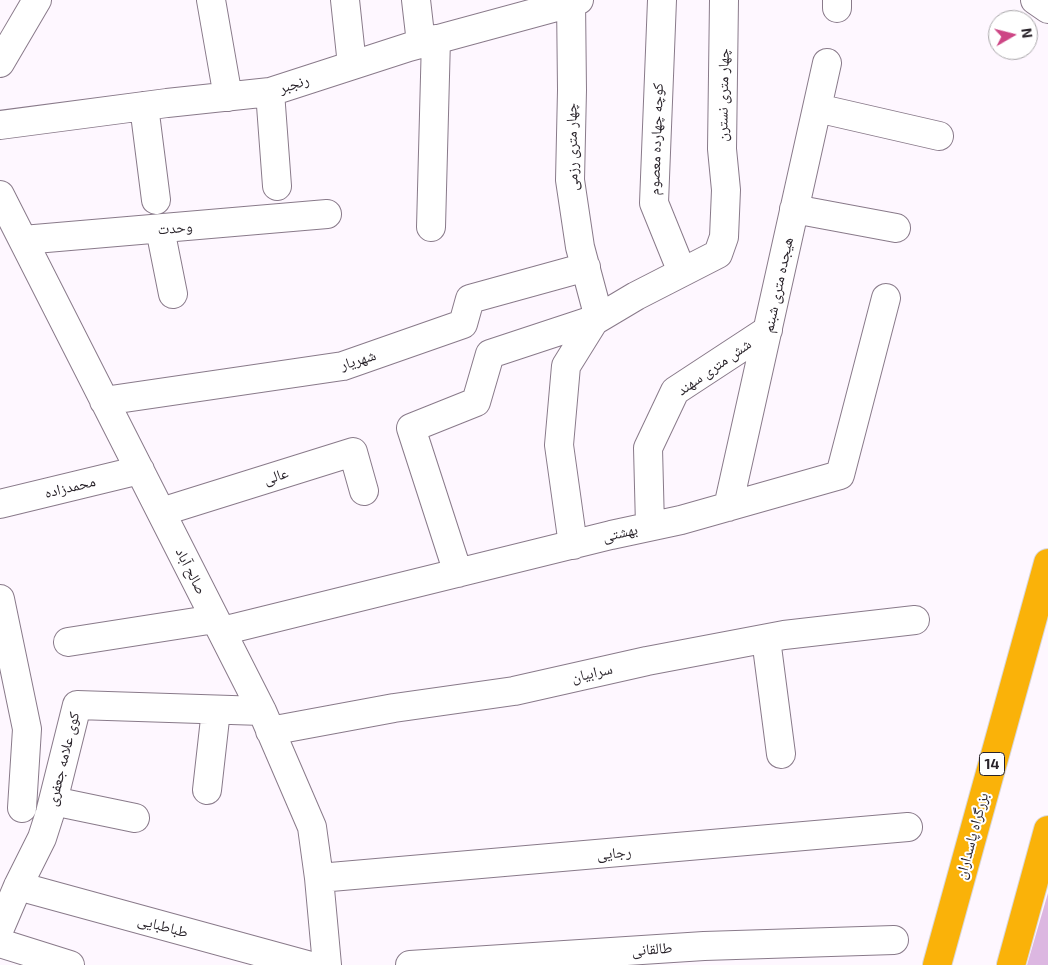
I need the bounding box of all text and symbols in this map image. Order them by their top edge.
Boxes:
north arrow [988,10,1038,60]
text: N [1018,27,1036,39]
street label: چهار متری نسترن [713,48,733,142]
street label: رنجبر [277,71,311,97]
street label: کوچه چهارده معصوم [645,82,667,196]
street label: چهار متری رزمی [562,103,582,191]
street label: وحدت [157,217,193,239]
street label: هیجده متری شبنم [759,236,797,334]
street label: شش متری سهند [673,335,755,399]
street label: شهریار [338,346,378,374]
street label: عالی [261,464,291,488]
street label: محمدزاده [43,472,97,502]
street label: بهشتی [601,520,639,546]
street label: صالح آباد [172,545,210,597]
street label: سرابیان [570,660,614,686]
street label: کوی علامه جعفری [43,710,83,808]
road number: 14 [980,752,1004,776]
street label: بزرگراه پاسداران [952,791,992,881]
street label: رجایی [596,843,632,863]
street label: طباطبایی [136,911,190,941]
street label: طالقانی [631,939,673,959]

